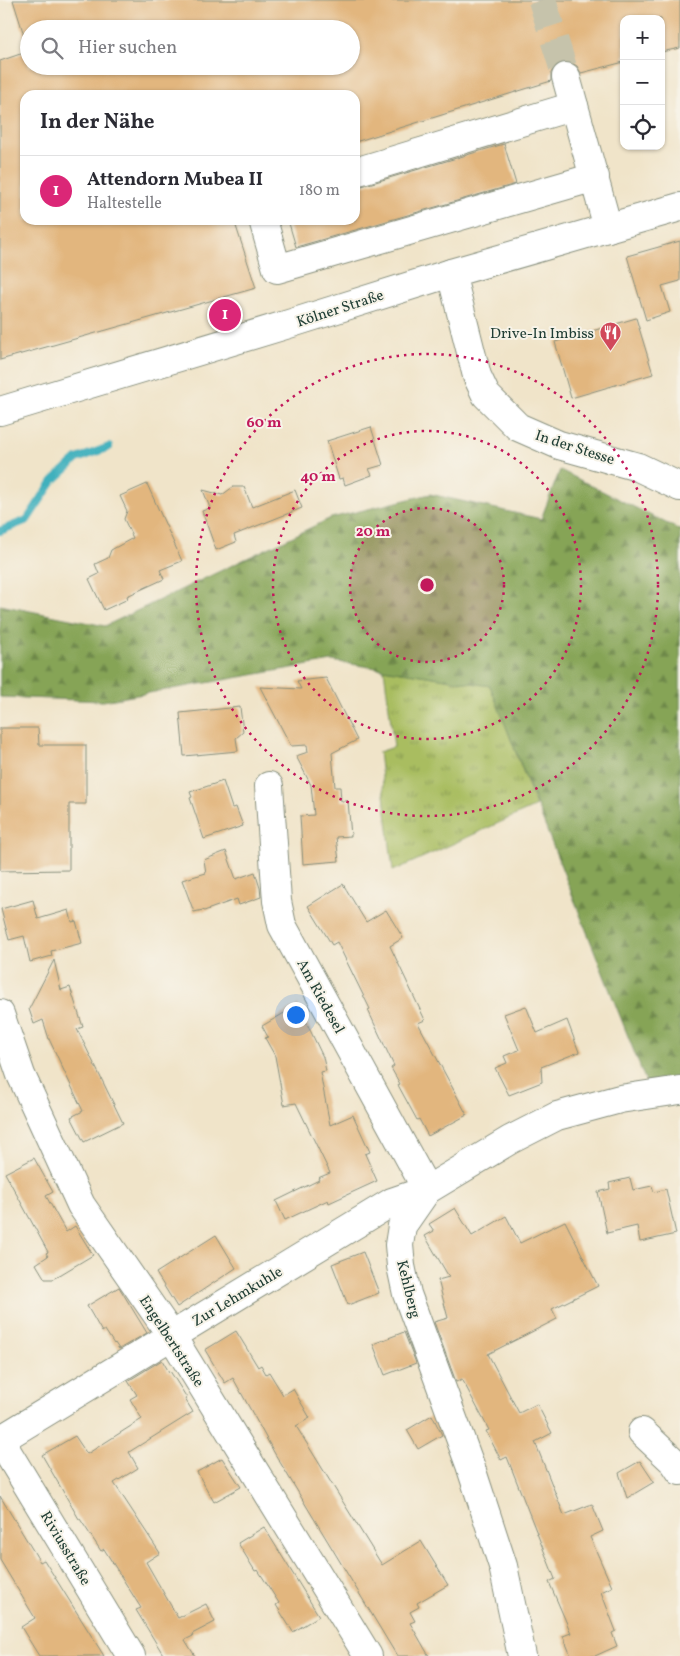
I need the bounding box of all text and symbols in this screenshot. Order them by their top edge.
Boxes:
map controls [620,15,665,150]
button: + [620,15,665,60]
search box [20,20,360,75]
icon: search [38,34,66,62]
text: Hier suchen [78,35,177,61]
button: − [620,60,665,105]
button: locate [620,105,665,150]
text: In der Nähe [40,108,155,137]
text: Attendorn Mubea II [87,167,263,193]
text: 1 [53,180,59,202]
text: 180 m [299,180,340,202]
text: Haltestelle [87,193,162,215]
street label: Kölner Straße [294,285,387,333]
pin: 1 [209,296,241,334]
restaurant icon: Drive-In Imbiss [598,321,622,352]
place label: Drive-In Imbiss [490,324,594,345]
text: 60 m [247,413,282,434]
street label: In der Stesse [532,426,617,471]
text: 40 m [300,467,336,488]
text: 20 m [356,522,391,543]
centre of rings [418,576,436,594]
street label: Am Riedesel [291,956,349,1038]
your location [283,1002,309,1028]
street label: Kehlberg [390,1258,425,1321]
street label: Zur Lehmkuhle [189,1262,287,1333]
street label: Engelbertstraße [133,1292,208,1392]
street label: Riviusstraße [34,1508,95,1590]

